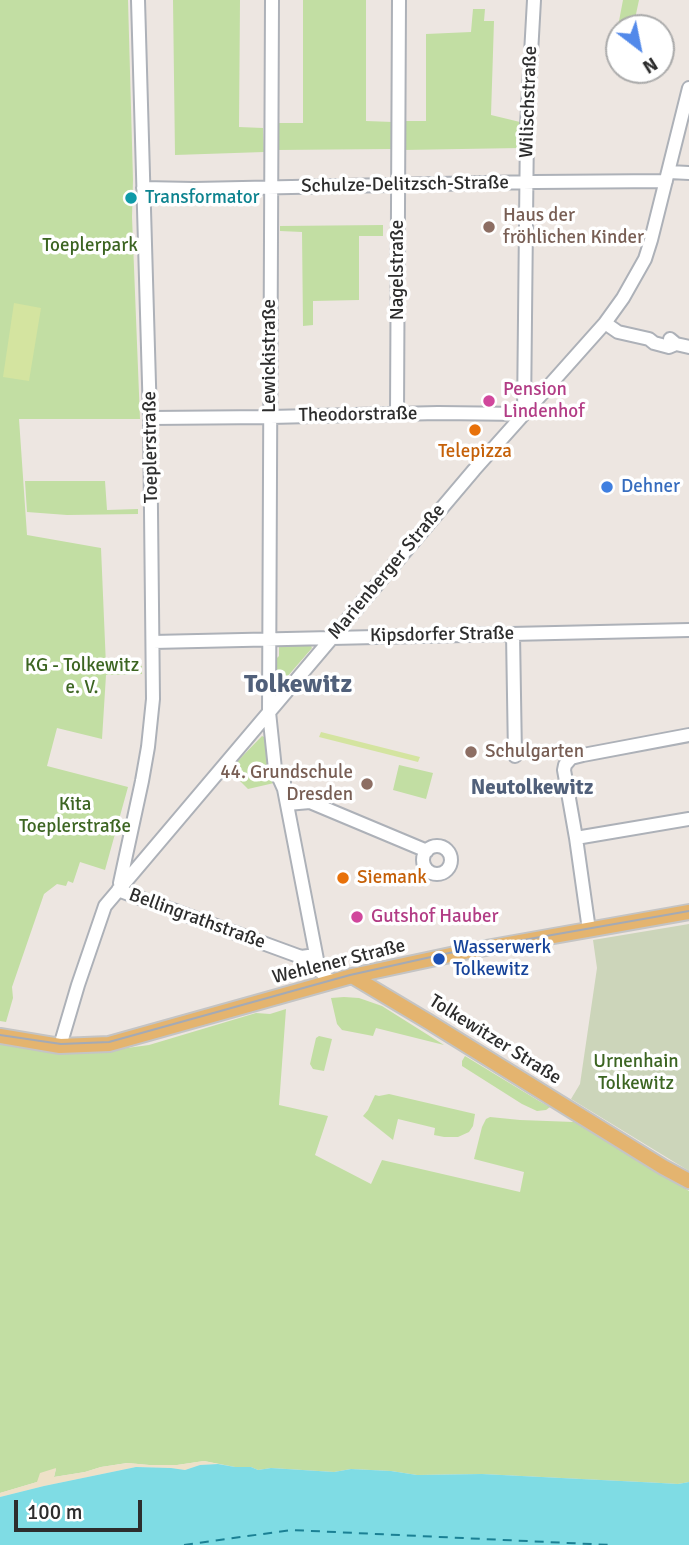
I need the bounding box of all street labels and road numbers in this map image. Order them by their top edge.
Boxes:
street label: Wilischstraße [516,45,542,159]
street label: Schulze-Delitzsch-Straße [301,172,509,198]
street label: Nagelstraße [387,220,409,320]
street label: Lewickistraße [259,299,281,413]
street label: Toeplerstraße [139,391,163,503]
street label: Theodorstraße [298,403,418,427]
street label: Marienberger Straße [324,500,450,644]
street label: Kipsdorfer Straße [370,622,514,648]
street label: Bellingrathstraße [126,884,268,954]
street label: Wehlener Straße [270,934,408,990]
street label: Tolkewitzer Straße [425,990,565,1090]

